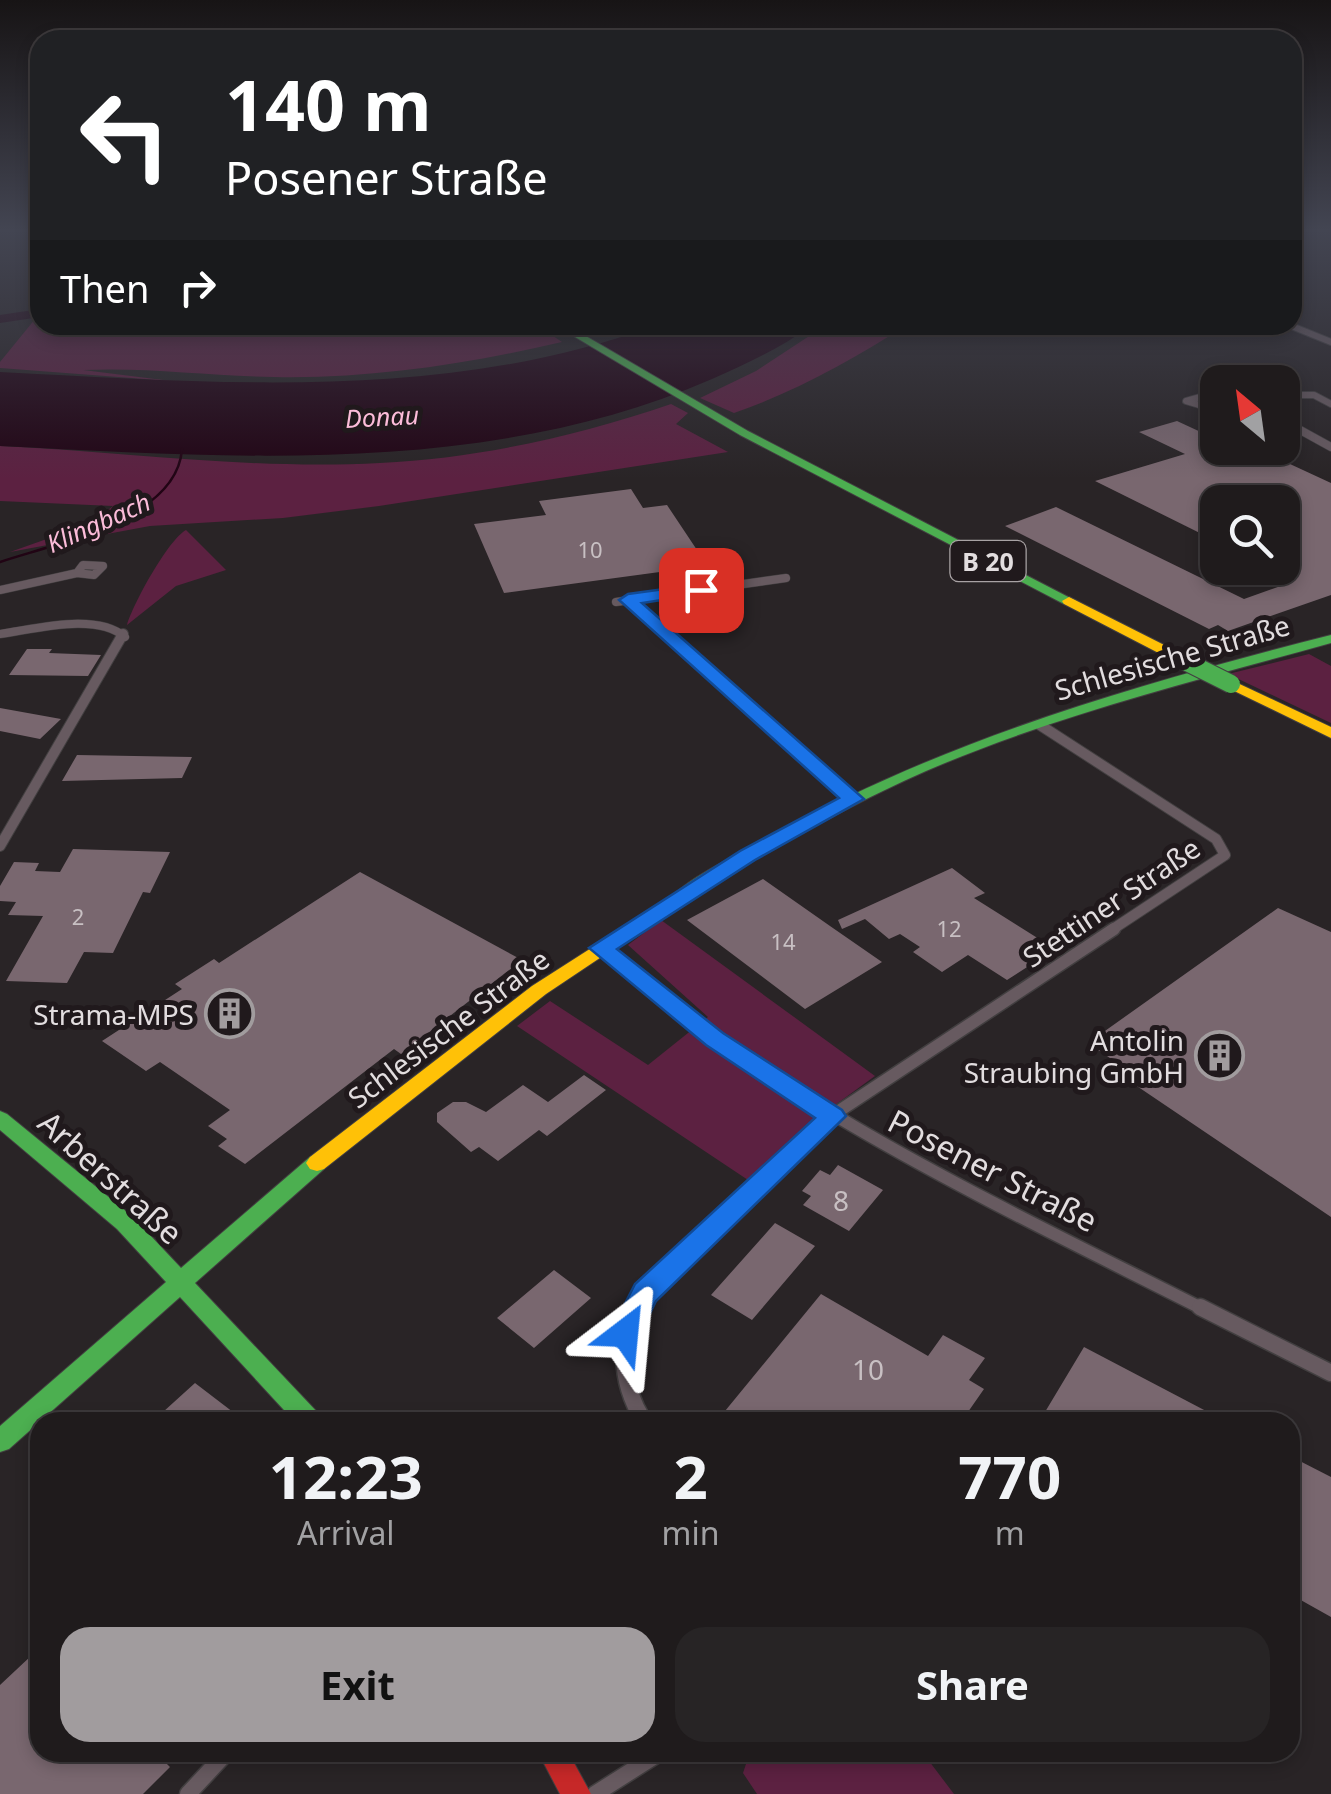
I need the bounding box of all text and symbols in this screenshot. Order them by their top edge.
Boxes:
text: 140 m [225,56,432,152]
icon: left [60,70,190,200]
text: Posener Straße [225,147,548,208]
icon: right [170,260,225,315]
text: Then [60,262,150,314]
north arrow [1200,365,1300,465]
map controls [1200,365,1300,585]
water label: Donau [344,397,420,435]
water label: Klingbach [41,484,155,560]
button: search [1200,485,1300,585]
house number: 10 [577,534,603,564]
road number: B 20 [950,541,1026,581]
pin [659,548,744,633]
icon: arrive [674,563,729,618]
street label: Schlesische Straße [1050,605,1294,709]
street label: Stettiner Straße [1015,829,1207,975]
house number: 2 [72,901,84,931]
house number: 12 [936,913,962,943]
house number: 14 [770,926,796,956]
street label: Schlesische Straße [340,940,556,1116]
building icon: Strama-MPS [203,988,255,1040]
place label: Strama-MPS [33,995,194,1033]
place label: Antolin Straubing GmbH [964,1021,1184,1091]
building icon: Antolin Straubing GmbH [1193,1030,1245,1082]
street label: Posener Straße [881,1099,1105,1241]
street label: Arberstraße [30,1101,192,1253]
house number: 8 [833,1181,849,1219]
position arrow [573,1281,677,1385]
house number: 10 [852,1350,884,1388]
text: 12:23 [269,1435,423,1517]
text: 2 [673,1435,708,1517]
text: 770 [958,1435,1061,1517]
text: Arrival [297,1511,395,1554]
text: min [662,1511,720,1554]
text: m [995,1511,1025,1554]
button: Exit [60,1627,655,1742]
button: Share [675,1627,1270,1742]

